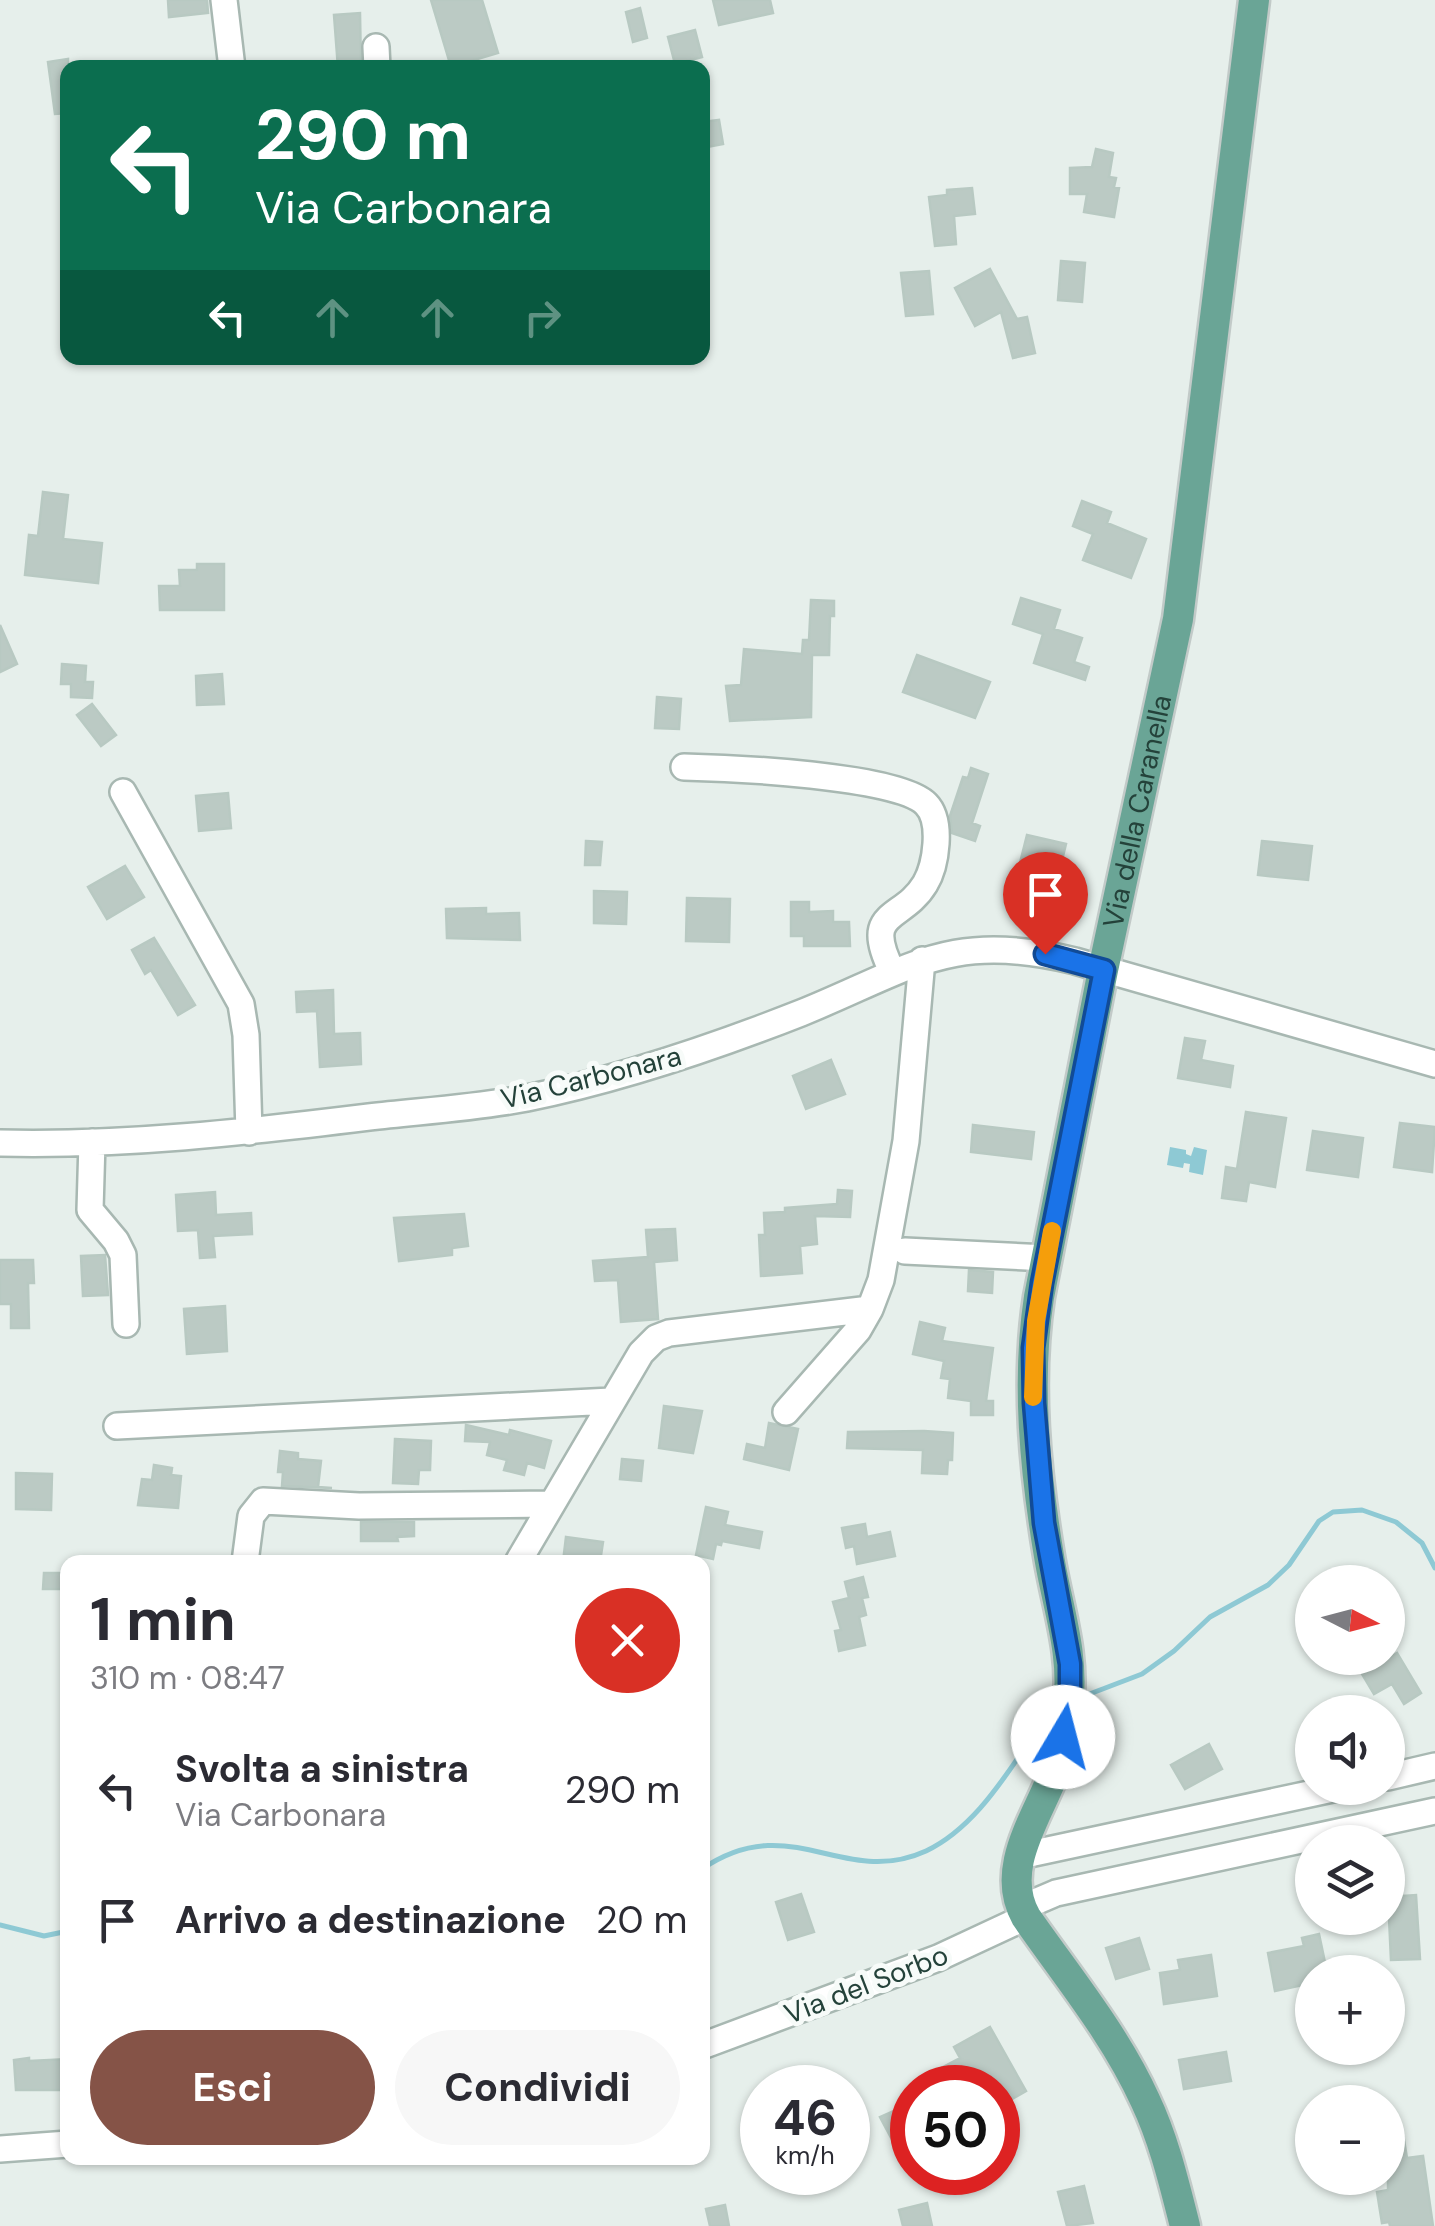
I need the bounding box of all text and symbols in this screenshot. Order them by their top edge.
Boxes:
text: 290 m [255,90,471,181]
icon: left [90,100,220,230]
text: Via Carbonara [255,178,552,237]
icon: left [200,290,255,345]
icon: ahead [305,290,360,345]
icon: ahead [410,290,465,345]
icon: right [515,290,570,345]
street label: Via della Caranella [1094,691,1180,931]
pin [1003,852,1088,955]
icon: arrive [1018,867,1073,922]
street label: Via Carbonara [497,1037,685,1118]
north arrow [1295,1565,1405,1675]
map controls [1295,1565,1405,2195]
text: 1 min [90,1580,236,1659]
button: close [575,1588,680,1693]
text: 310 m · 08:47 [90,1657,285,1699]
position arrow [1011,1685,1115,1789]
button: sound [1295,1695,1405,1805]
text: Svolta a sinistra [175,1744,469,1794]
icon: left [90,1763,145,1818]
text: 290 m [565,1765,680,1815]
text: Via Carbonara [175,1794,386,1836]
button: layers [1295,1825,1405,1935]
icon: arrive [90,1893,145,1948]
text: Arrivo a destinazione [175,1895,566,1945]
text: 20 m [596,1895,687,1945]
street label: Via del Sorbo [779,1936,953,2033]
button: + [1295,1955,1405,2065]
button: Esci [90,2030,375,2145]
button: Condividi [395,2030,680,2145]
speed limit sign: 50 [890,2065,1020,2195]
text: 46 [773,2085,837,2151]
button: − [1295,2085,1405,2195]
text: km/h [775,2139,835,2172]

